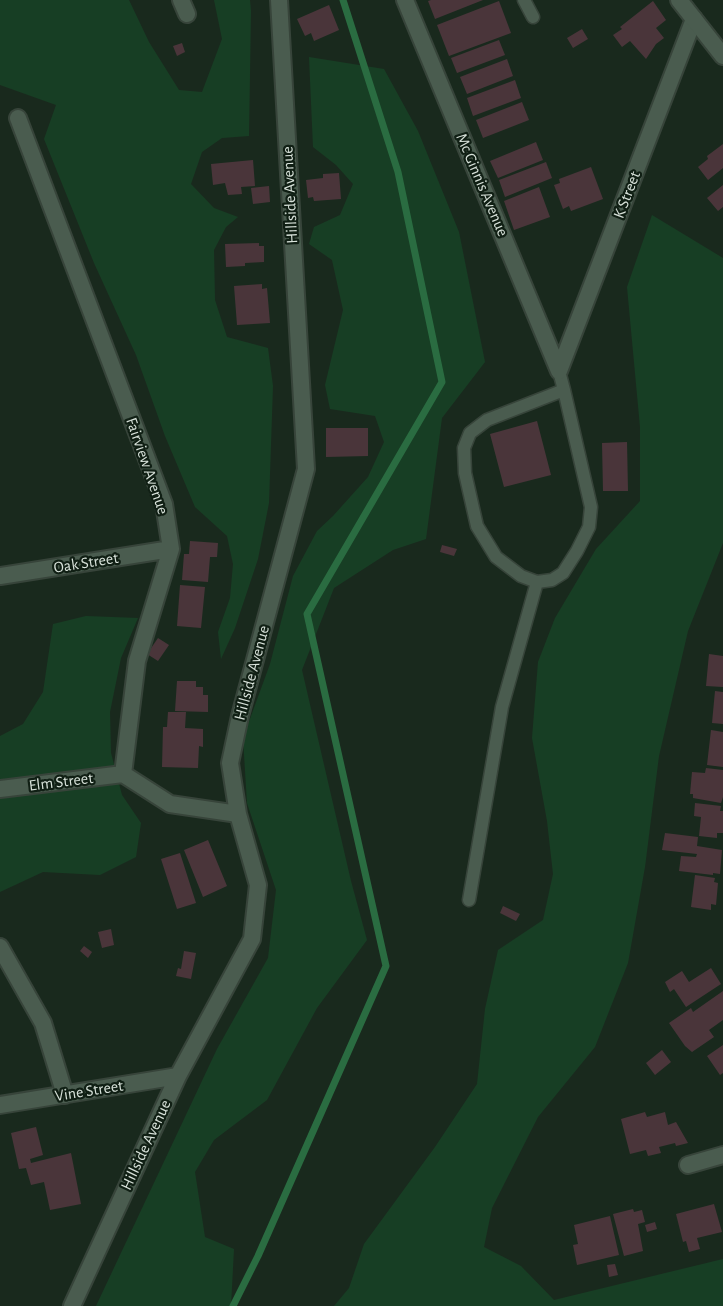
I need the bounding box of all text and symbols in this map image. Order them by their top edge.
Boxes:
street label: Mc Ginnis Avenue [452,131,512,239]
street label: Hillside Avenue [278,146,302,244]
street label: K Street [609,169,645,221]
street label: Fairview Avenue [121,415,173,517]
street label: Oak Street [52,548,120,578]
street label: Hillside Avenue [230,623,274,723]
street label: Elm Street [28,769,94,795]
street label: Vine Street [54,1076,124,1106]
street label: Hillside Avenue [117,1097,175,1193]

